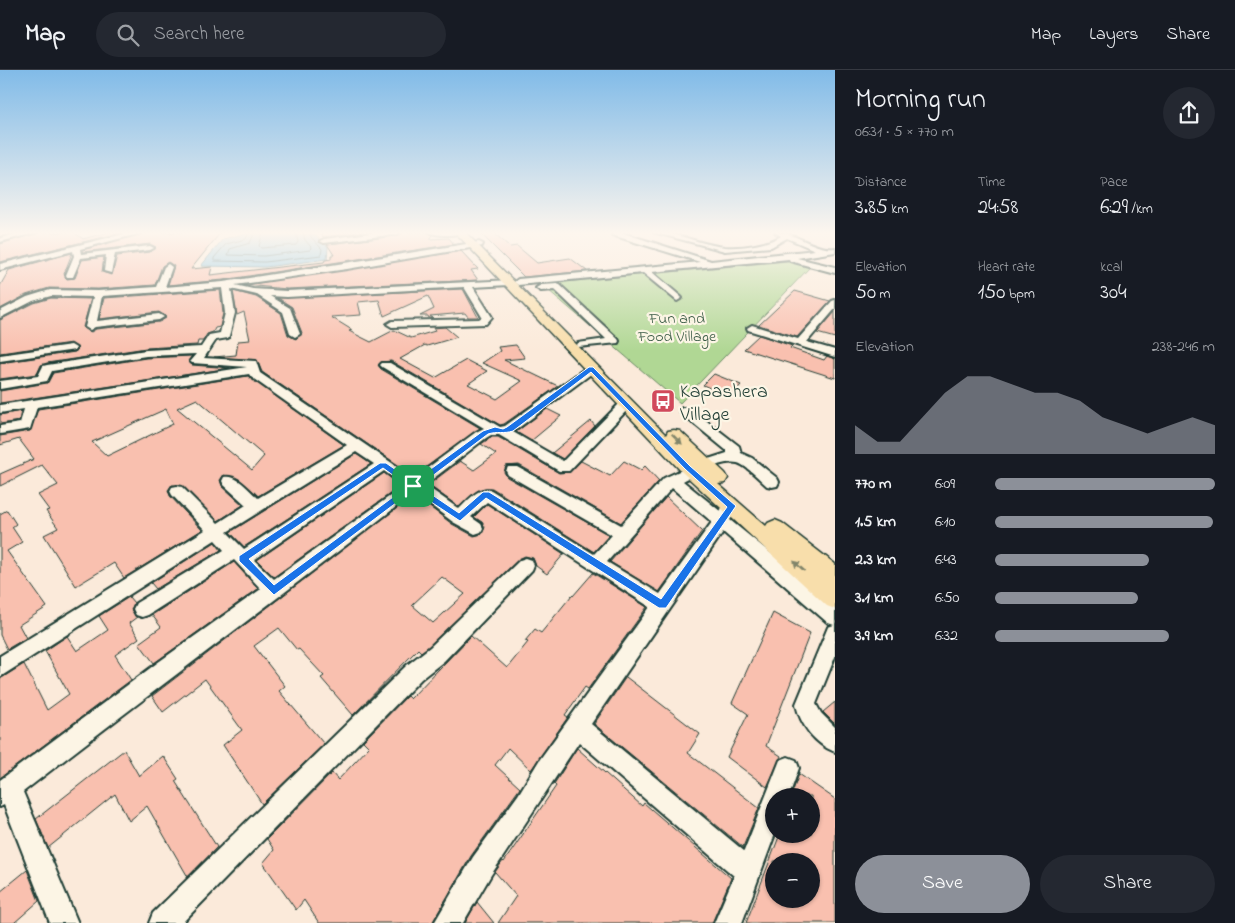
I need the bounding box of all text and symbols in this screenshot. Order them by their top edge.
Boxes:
search box [96,12,446,57]
text: Map [25,17,66,52]
icon: search [114,21,142,49]
text: Search here [154,21,245,48]
text: Map [1031,22,1061,48]
text: Layers [1089,22,1139,48]
text: Share [1167,22,1210,48]
text: Morning run [855,80,986,121]
button: share [1163,87,1215,139]
text: 06:31 · 5 × 770 m [855,120,954,144]
text: Distance [855,172,907,193]
text: Time [978,172,1005,193]
text: Pace [1100,172,1128,193]
text: 3.85 [855,193,888,223]
text: 24:58 [978,193,1018,223]
text: 6:29 [1100,193,1128,223]
text: km [888,199,908,220]
text: /km [1128,199,1153,220]
text: Elevation [855,257,906,278]
text: Heart rate [978,257,1035,278]
text: kcal [1100,257,1123,278]
text: 50 [855,278,876,308]
text: 150 [978,278,1005,308]
text: 304 [1100,278,1127,308]
text: m [876,284,890,305]
text: bpm [1005,284,1035,305]
park label: Fun and Food Village [637,307,717,349]
text: Elevation [855,335,914,359]
text: 238–246 m [1152,335,1215,359]
place label: Kapashera Village [679,378,768,431]
bus stop icon: Kapashera Village [650,388,676,414]
one-way arrow [671,432,683,444]
pin [392,465,434,507]
icon: arrive [399,472,427,500]
text: 770 m [855,472,892,496]
text: 6:09 [935,472,955,496]
text: 1.5 km [855,510,896,534]
text: 6:10 [935,510,955,534]
text: 2.3 km [855,548,896,572]
text: 6:43 [935,548,957,572]
one-way arrow [793,560,805,572]
text: 3.1 km [855,586,893,610]
text: 6:50 [935,586,959,610]
text: 3.9 km [855,624,893,648]
text: 6:32 [935,624,958,648]
map controls [765,788,820,908]
button: + [765,788,820,843]
button: − [765,853,820,908]
button: Save [855,855,1030,913]
button: Share [1040,855,1215,913]

